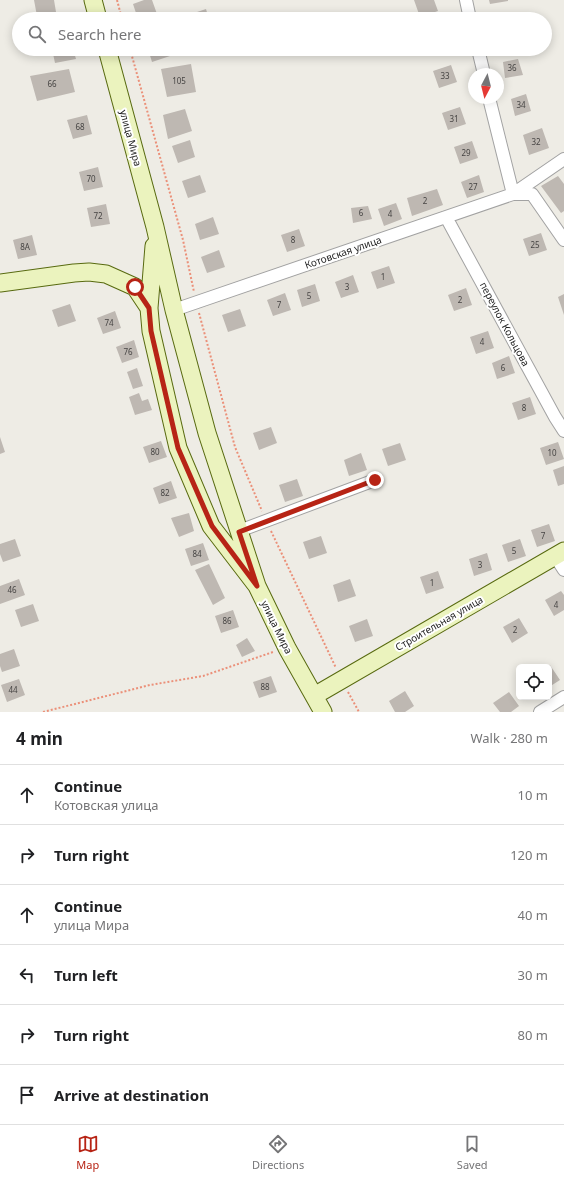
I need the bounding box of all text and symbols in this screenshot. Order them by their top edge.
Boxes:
search box [12,12,552,56]
icon: search [26,23,48,45]
text: Search here [58,24,141,44]
house number: 36 [507,62,517,73]
north arrow [468,68,504,104]
house number: 33 [440,70,450,81]
house number: 105 [172,75,186,86]
house number: 66 [47,78,57,89]
house number: 34 [516,99,526,110]
street label: улица Мира [117,108,145,168]
house number: 31 [449,113,459,124]
house number: 68 [75,121,85,132]
house number: 32 [531,136,541,147]
house number: 29 [461,147,471,158]
house number: 70 [86,173,96,184]
house number: 27 [468,181,478,192]
house number: 2 [423,195,428,206]
house number: 6 [359,207,364,218]
house number: 4 [388,208,393,219]
house number: 72 [93,210,103,221]
street label: Котовская улица [303,232,383,272]
house number: 8 [291,234,296,245]
house number: 25 [530,239,540,250]
house number: 8А [20,241,31,252]
house number: 1 [381,271,385,282]
route start [126,278,144,296]
street label: переулок Кольцова [477,279,533,369]
house number: 3 [345,281,350,292]
house number: 5 [307,290,312,301]
house number: 2 [458,294,463,305]
house number: 7 [277,299,282,310]
house number: 74 [104,317,114,328]
house number: 4 [480,336,485,347]
house number: 76 [123,346,133,357]
house number: 6 [501,362,506,373]
house number: 8 [522,402,527,413]
house number: 80 [150,446,160,457]
house number: 10 [547,447,557,458]
route end [366,471,384,489]
house number: 82 [160,487,170,498]
house number: 7 [541,530,546,541]
house number: 5 [512,545,517,556]
house number: 84 [192,548,202,559]
house number: 3 [478,559,483,570]
house number: 1 [430,577,434,588]
house number: 46 [7,584,17,595]
street label: Строительная улица [393,592,485,654]
street label: улица Мира [258,598,296,656]
house number: 4 [554,599,559,610]
house number: 86 [222,615,232,626]
house number: 2 [513,624,518,635]
map controls [516,664,552,700]
button: locate [516,664,552,700]
house number: 88 [260,681,270,692]
house number: 44 [8,684,18,695]
text: 4 min [16,727,63,750]
text: Walk · 280 m [470,729,548,747]
text: Continue [54,776,122,796]
icon: ahead [16,784,38,806]
text: 10 m [518,786,548,804]
text: Котовская улица [54,796,158,814]
icon: right [16,844,38,866]
text: Turn right [54,845,129,865]
text: 120 m [510,846,548,864]
text: Continue [54,896,122,916]
icon: ahead [16,904,38,926]
text: 40 m [518,906,548,924]
text: улица Мира [54,916,129,934]
icon: left [16,964,38,986]
text: Turn left [54,965,118,985]
text: 30 m [518,966,548,984]
icon: right [16,1024,38,1046]
text: Turn right [54,1025,129,1045]
text: 80 m [518,1026,548,1044]
icon: arrive [16,1084,38,1106]
text: Arrive at destination [54,1085,209,1105]
tab: Map [76,1133,99,1172]
tab: Directions [252,1133,304,1172]
tab: Saved [457,1133,488,1172]

